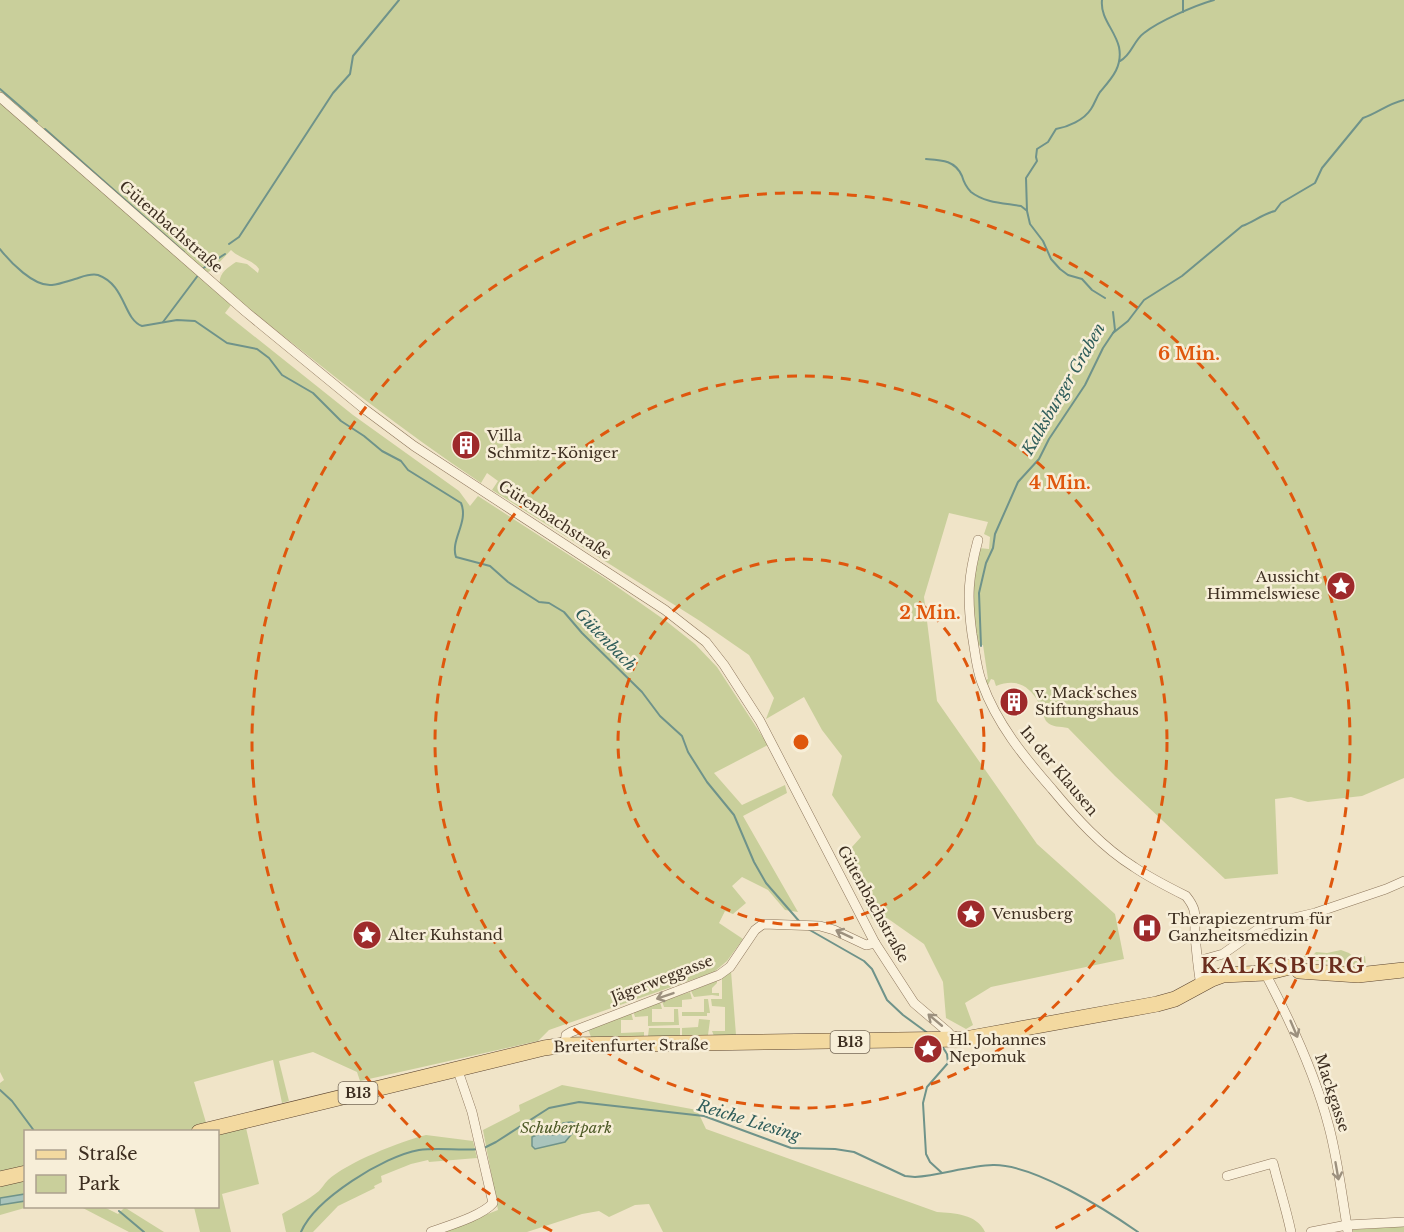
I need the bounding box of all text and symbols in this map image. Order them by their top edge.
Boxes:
street label: Gütenbachstraße [116,176,227,277]
water label: Kalksburger Graben [1017,319,1109,459]
text: 6 Min. [1158,343,1220,365]
place label: Villa Schmitz-Königer [486,426,619,462]
building icon: Villa Schmitz-Königer [450,429,482,461]
text: 4 Min. [1029,472,1091,494]
street label: Gütenbachstraße [495,476,615,563]
place label: Aussicht Himmelswiese [1207,567,1320,603]
place icon: Aussicht Himmelswiese [1325,570,1357,602]
text: 2 Min. [899,602,961,624]
water label: Gütenbach [571,603,641,675]
place label: v. Mack'sches Stiftungshaus [1035,683,1139,719]
building icon: v. Mack'sches Stiftungshaus [998,686,1030,718]
street label: In der Klausen [1016,722,1102,819]
centre of rings [791,732,811,752]
street label: Gütenbachstraße [833,842,913,966]
place icon: Venusberg [955,898,987,930]
place label: Venusberg [991,904,1074,923]
place label: Therapiezentrum für Ganzheitsmedizin [1168,909,1333,945]
hospital icon: Therapiezentrum für Ganzheitsmedizin [1131,912,1163,944]
place icon: Alter Kuhstand [351,919,383,951]
place label: Alter Kuhstand [387,925,503,944]
one-way arrow [836,928,854,940]
street label: Jägerweggasse [606,950,716,1007]
district label: KALKSBURG [1200,953,1366,979]
one-way arrow [656,991,675,1002]
one-way arrow [927,1014,943,1027]
one-way arrow [1289,1020,1300,1038]
place label: Hl. Johannes Nepomuk [949,1030,1046,1066]
road number: B13 [830,1031,870,1053]
place icon: Hl. Johannes Nepomuk [912,1033,944,1065]
street label: Breitenfurter Straße [553,1035,709,1056]
street label: Mackgasse [1311,1051,1354,1134]
road number: B13 [338,1082,378,1104]
water label: Reiche Liesing [694,1095,804,1146]
park label: Schubertpark [520,1118,612,1137]
legend [24,1130,219,1208]
text: Straße [78,1143,138,1165]
one-way arrow [1331,1161,1342,1181]
text: Park [78,1173,120,1195]

